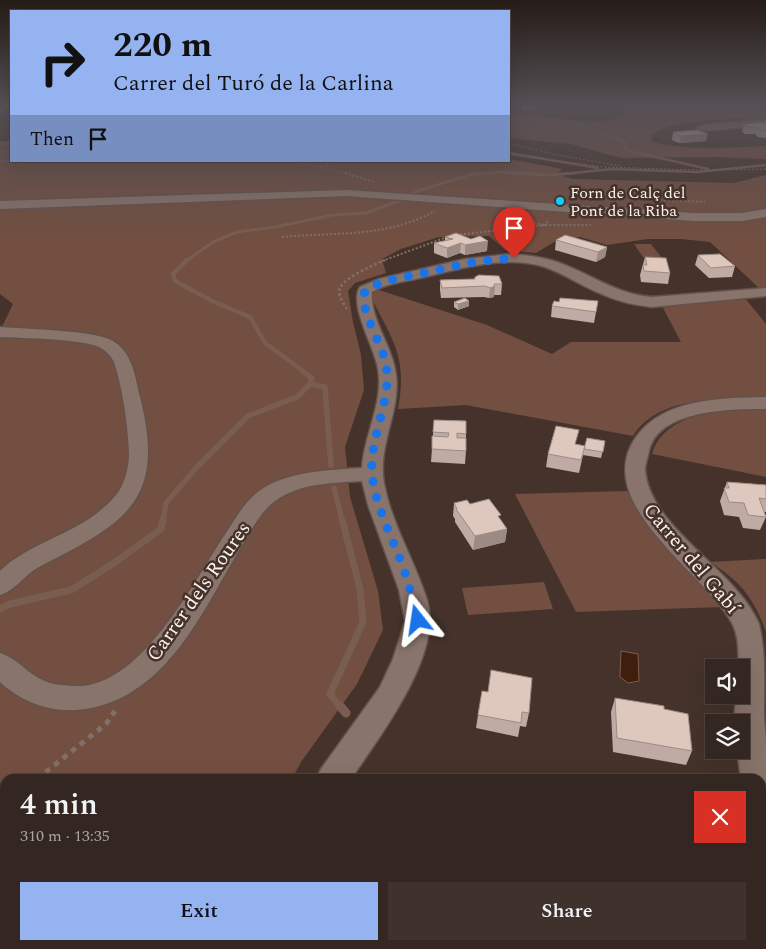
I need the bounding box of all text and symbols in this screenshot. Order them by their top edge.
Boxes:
text: 220 m [113,19,212,72]
icon: right [30,30,95,95]
text: Carrer del Turó de la Carlina [113,67,394,100]
text: Then [30,125,74,154]
icon: arrive [84,125,112,153]
place label: Forn de Calç del Pont de la Riba [570,181,685,223]
marker: Forn de Calç del Pont de la Riba [554,195,566,207]
pin [493,207,535,258]
icon: arrive [500,214,528,242]
street label: Carrer del Gabí [636,497,747,621]
street label: Carrer dels Roures [139,516,258,668]
position arrow [391,593,443,645]
map controls [705,659,750,759]
button: sound [705,659,750,704]
button: layers [705,714,750,759]
text: 4 min [20,782,98,828]
button: close [694,791,746,843]
text: 310 m · 13:35 [20,824,110,848]
button: Exit [20,882,378,940]
button: Share [388,882,746,940]

